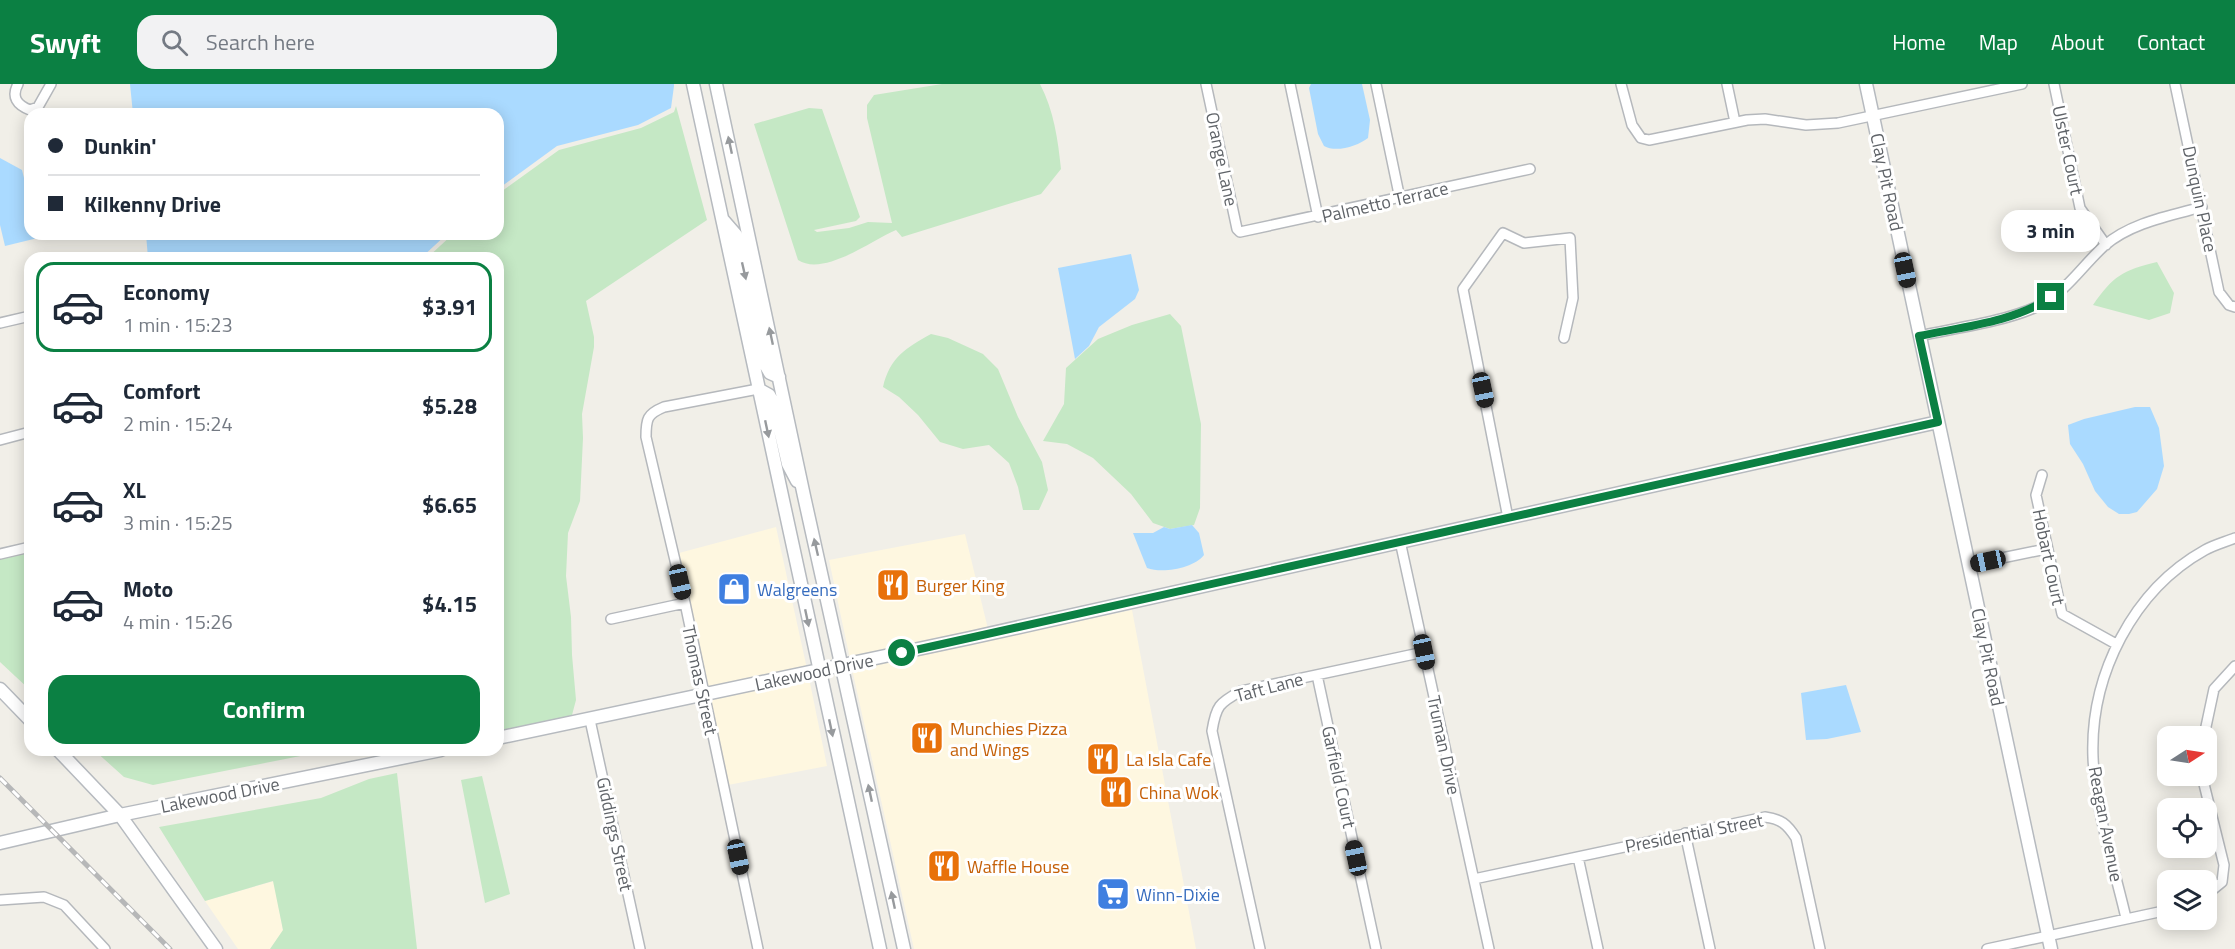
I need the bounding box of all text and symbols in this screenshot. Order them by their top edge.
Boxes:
search box [137,15,557,69]
text: Swyft [30,21,101,64]
text: Search here [206,25,315,59]
icon: search [158,26,191,59]
text: Home [1892,26,1946,58]
text: Map [1979,26,2018,58]
text: About [2051,26,2104,58]
text: Contact [2137,26,2205,58]
street label: Ulster Court [2045,103,2091,198]
street label: Orange Lane [1199,109,1245,209]
text: Dunkin' [84,129,157,163]
street label: Clay Pit Road [1863,131,1911,233]
one-way arrow [725,136,735,155]
street label: Dunquin Place [2176,143,2224,255]
street label: Palmetto Terrace [1319,174,1451,230]
text: Kilkenny Drive [84,187,221,221]
callout: 3 min [2002,210,2100,252]
text: 3 min [2026,215,2075,246]
car [1892,251,1918,289]
one-way arrow [740,262,749,281]
text: Economy [123,275,210,309]
icon: car [51,280,105,334]
route end [2037,283,2064,310]
text: $3.91 [422,290,477,324]
text: 1 min · 15:23 [123,309,233,340]
one-way arrow [765,327,775,345]
car [1470,371,1496,409]
text: Comfort [123,374,201,408]
icon: car [51,379,105,433]
text: $5.28 [422,389,477,423]
text: 2 min · 15:24 [123,408,233,439]
one-way arrow [762,419,772,438]
text: XL [123,473,146,507]
icon: car [51,478,105,532]
text: $6.65 [422,488,477,522]
street label: Hobart Court [2026,506,2073,608]
text: 3 min · 15:25 [123,507,233,538]
one-way arrow [810,538,820,557]
car [1969,548,2007,574]
car [667,562,693,602]
restaurant icon: Burger King [875,567,911,603]
shop icon: Walgreens [716,571,752,607]
text: Moto [123,572,173,606]
place label: Burger King [916,572,1004,599]
place label: Walgreens [757,576,837,603]
icon: car [51,577,105,631]
text: $4.15 [422,587,477,621]
text: 4 min · 15:26 [123,606,233,637]
street label: Clay Pit Road [1964,606,2012,708]
one-way arrow [803,608,812,627]
street label: Thomas Street [675,623,725,738]
car [1411,633,1437,671]
route start [888,639,915,666]
street label: Lakewood Drive [752,646,876,698]
street label: Taft Lane [1232,665,1306,709]
button: Confirm [48,675,480,744]
street label: Truman Drive [1420,693,1468,797]
place label: Munchies Pizza and Wings [950,715,1067,763]
one-way arrow [827,719,837,737]
restaurant icon: Munchies Pizza and Wings [909,720,945,756]
street label: Garfield Court [1315,723,1363,831]
north arrow [2157,726,2217,786]
map controls [2157,726,2217,930]
restaurant icon: La Isla Cafe [1085,741,1121,777]
place label: La Isla Cafe [1126,746,1211,773]
street label: Reagan Avenue [2082,764,2130,884]
street label: Lakewood Drive [158,770,282,820]
restaurant icon: China Wok [1098,774,1134,810]
street label: Giddings Street [590,775,640,894]
place label: China Wok [1139,779,1219,806]
one-way arrow [865,784,874,803]
button: locate [2157,798,2217,858]
street label: Presidential Street [1623,806,1766,860]
car [725,838,751,876]
car [1343,839,1369,877]
restaurant icon: Waffle House [926,848,962,884]
place label: Waffle House [967,853,1069,880]
button: layers [2157,870,2217,930]
supermarket icon: Winn-Dixie [1095,876,1131,912]
place label: Winn-Dixie [1136,881,1220,908]
one-way arrow [888,890,897,909]

